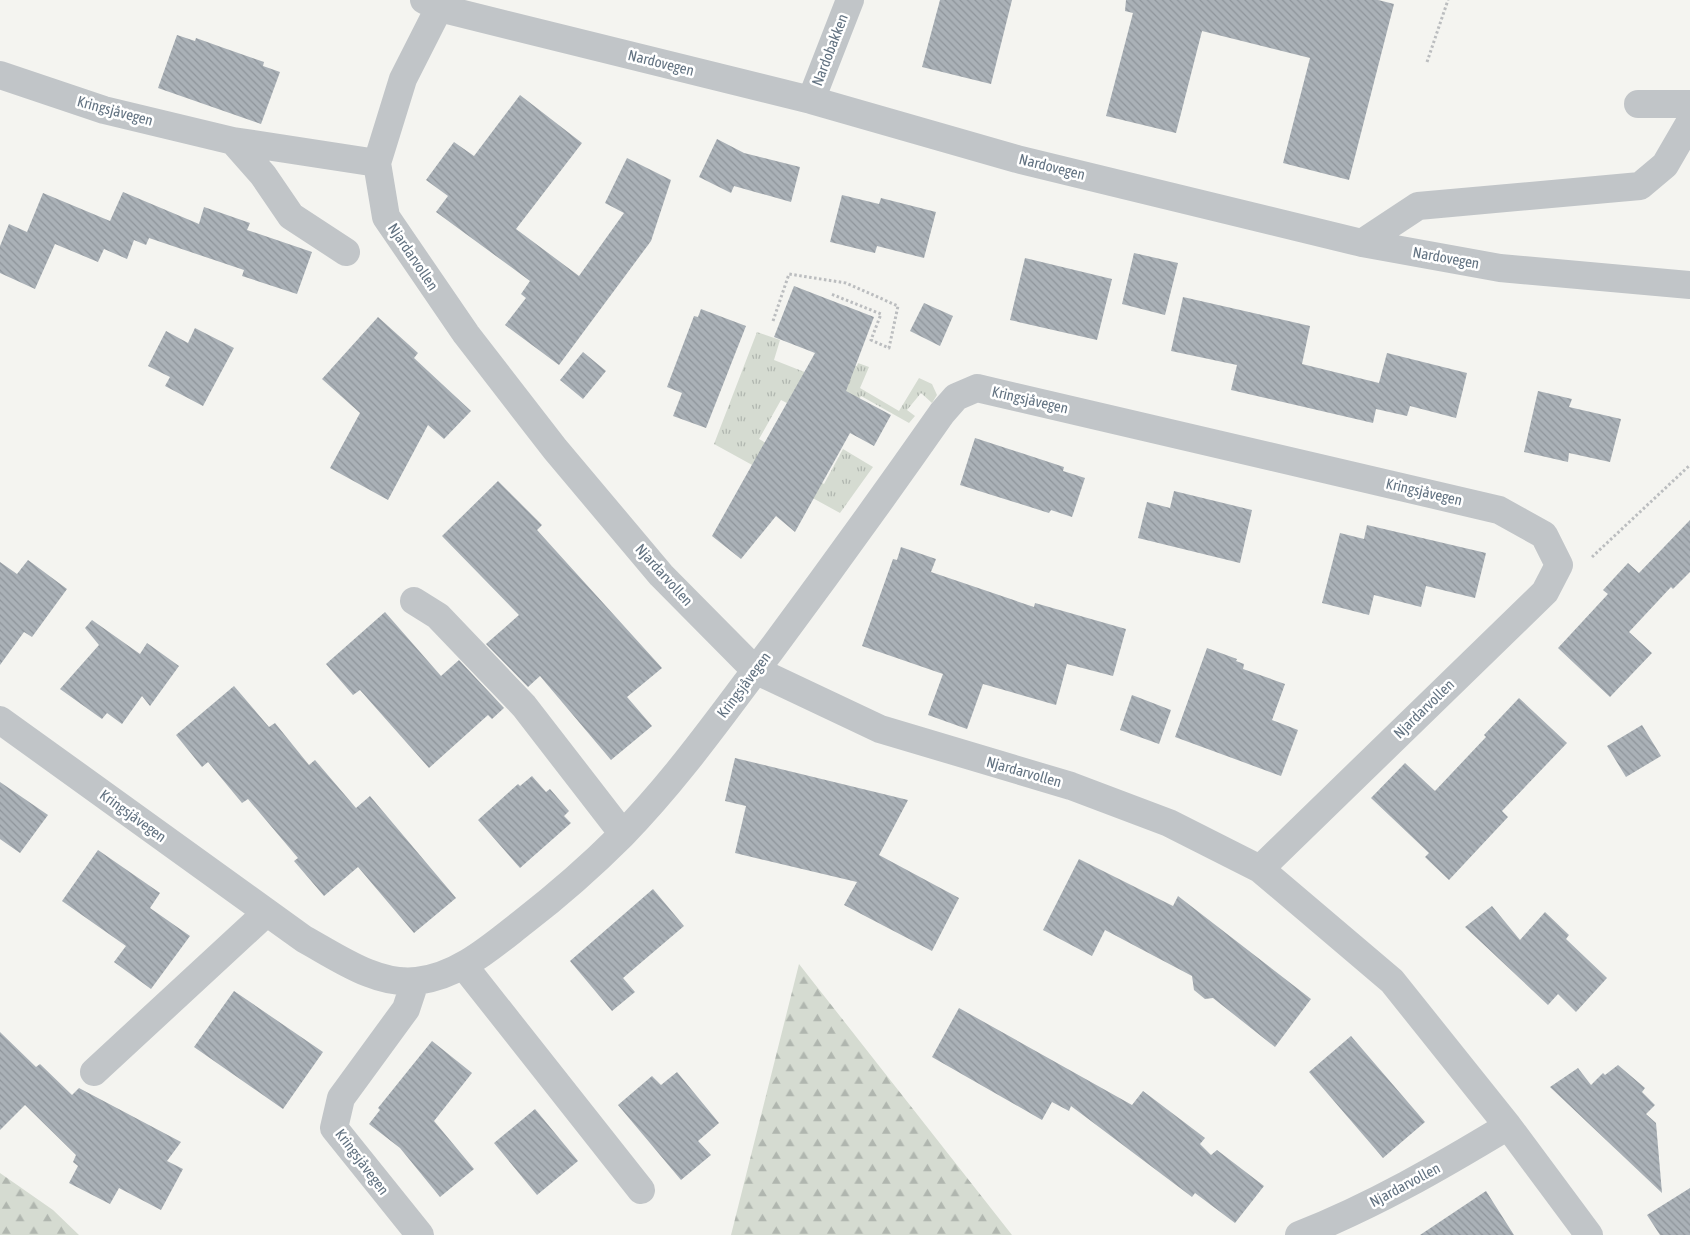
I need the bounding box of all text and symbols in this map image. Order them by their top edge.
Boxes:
street label: Nardobakken [808,12,851,88]
street label: Nardovegen [626,46,696,79]
street label: Kringsjåvegen [75,92,155,129]
street label: Nardovegen [1017,150,1087,183]
street label: Njardarvollen [385,220,442,293]
street label: Nardovegen [1411,243,1481,272]
street label: Kringsjåvegen [990,382,1070,417]
street label: Kringsjåvegen [1384,474,1464,509]
street label: Njardarvollen [632,540,697,609]
street label: Kringsjåvegen [713,649,774,721]
street label: Njardarvollen [1390,676,1457,742]
street label: Njardarvollen [985,753,1064,790]
street label: Kringsjåvegen [97,786,170,845]
street label: Kringsjåvegen [332,1126,393,1198]
street label: Njardarvollen [1367,1159,1443,1210]

